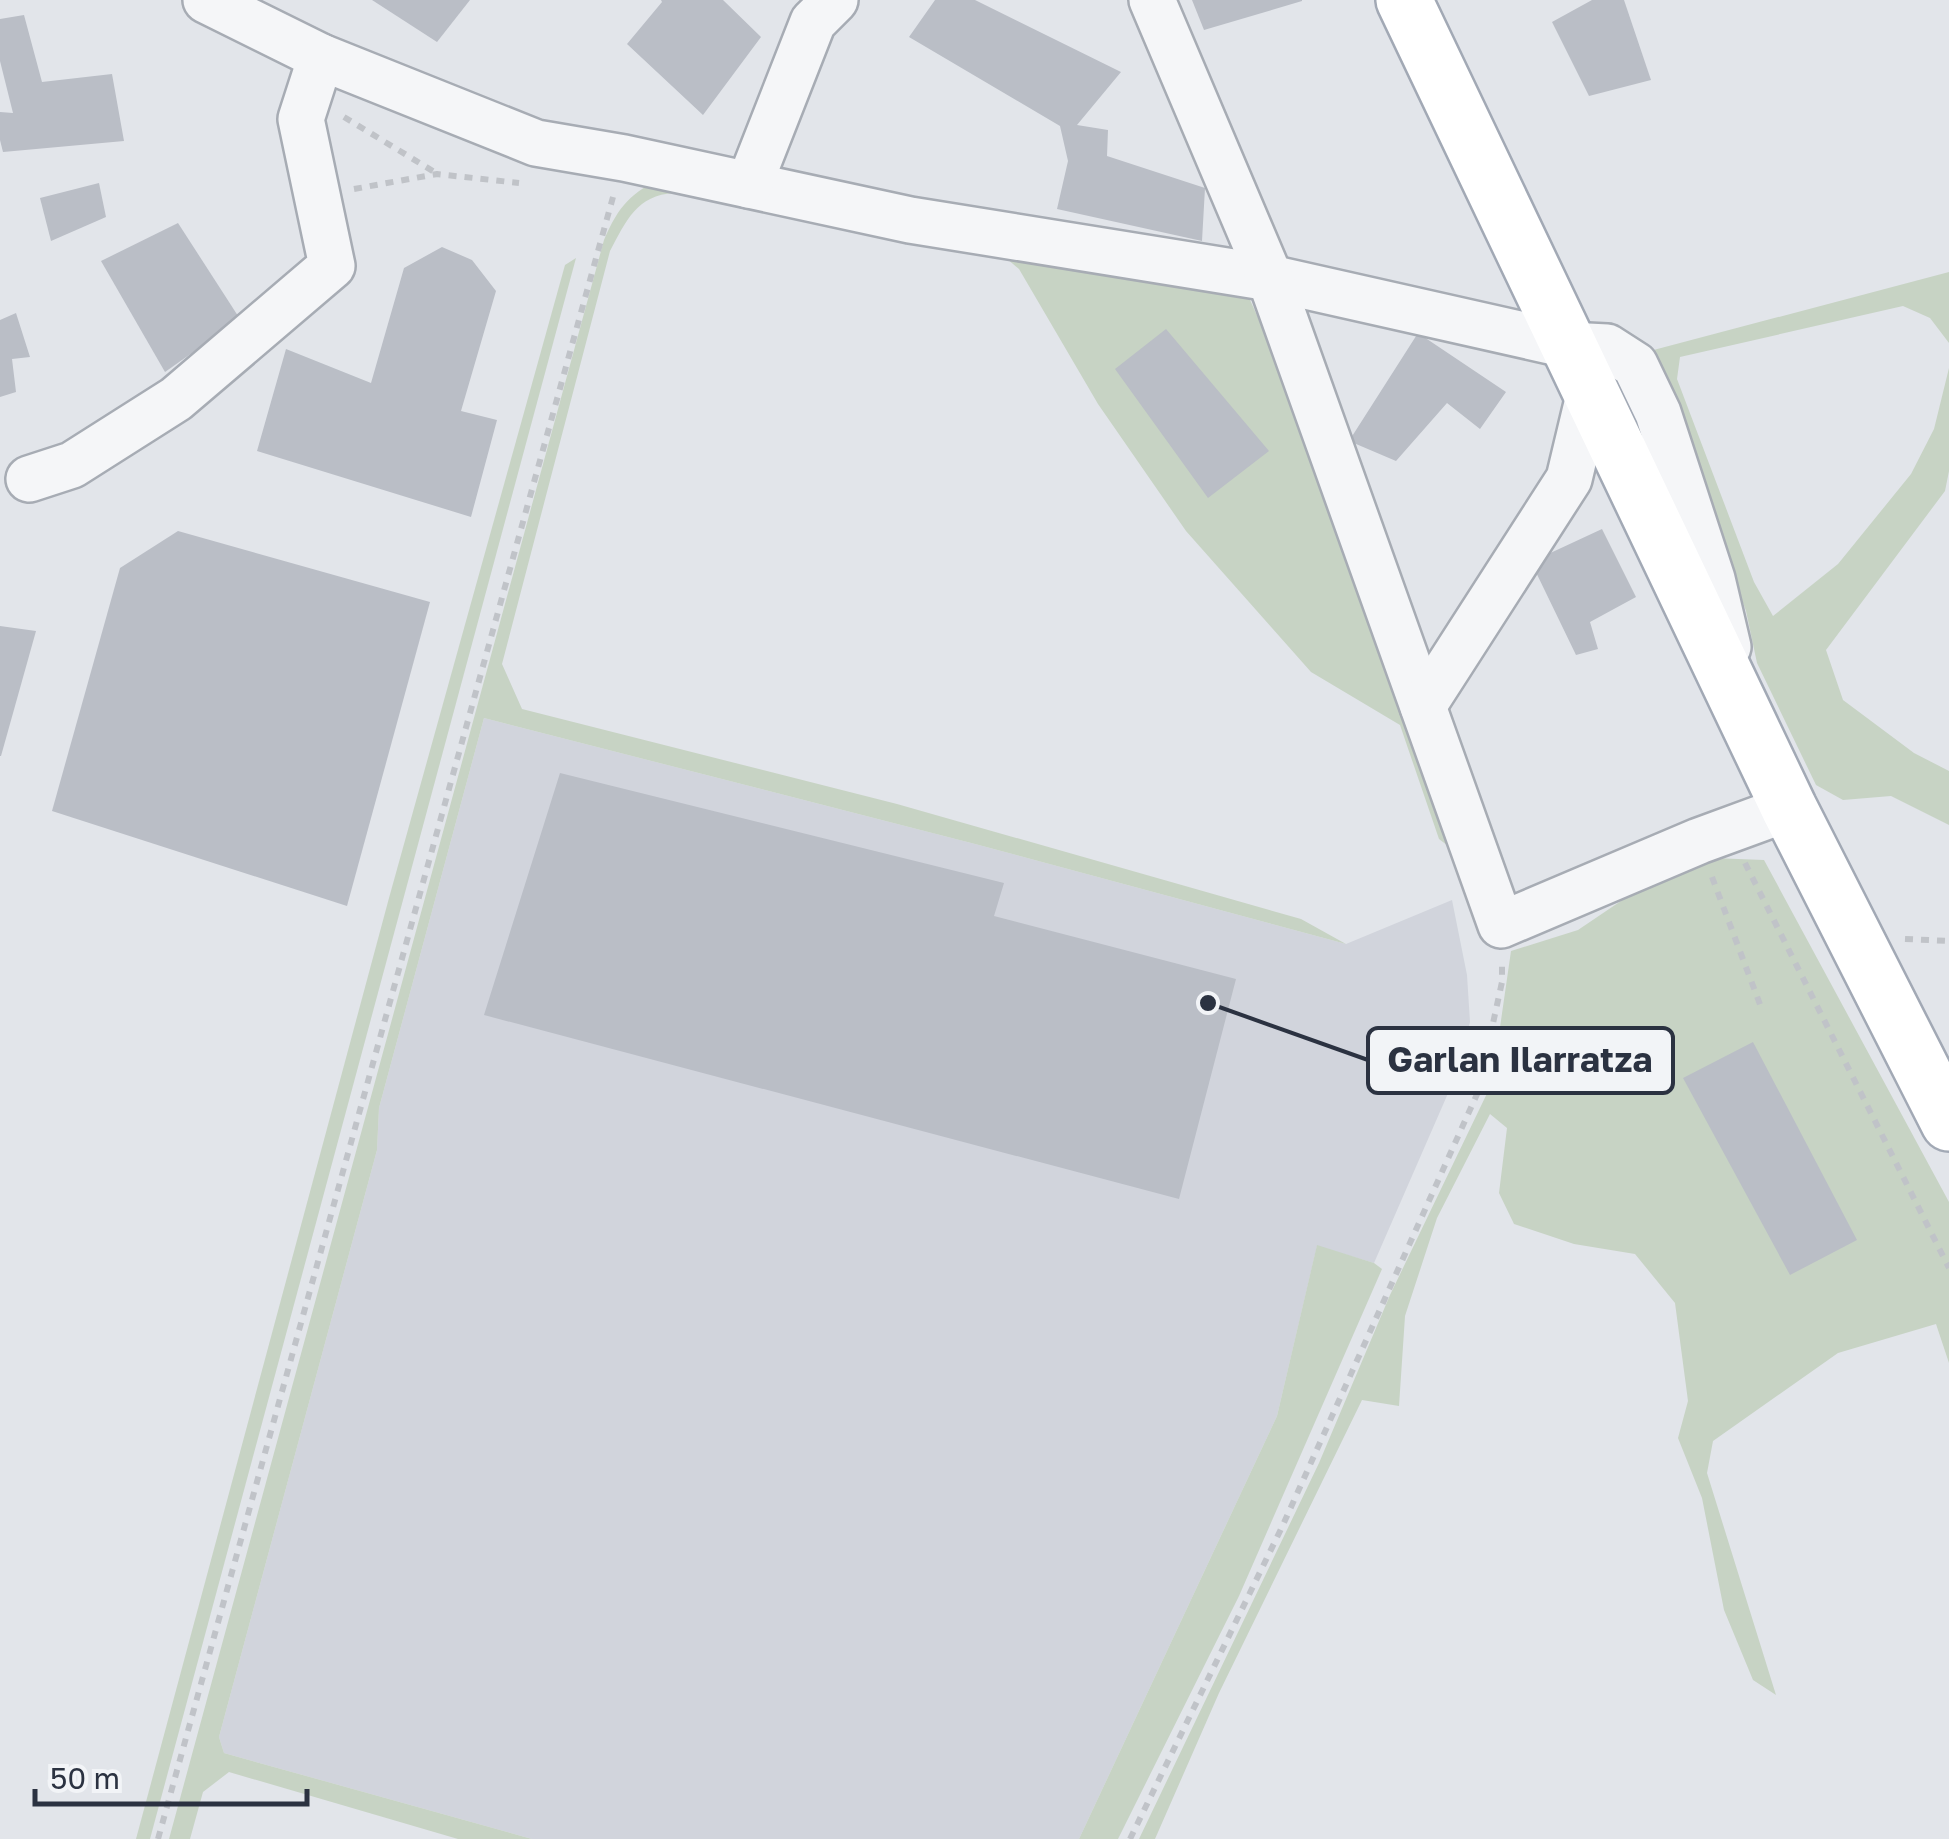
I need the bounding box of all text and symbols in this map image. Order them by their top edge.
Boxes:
callout: Garlan Ilarratza [1368,1028,1673,1093]
text: Garlan Ilarratza [1387,1038,1653,1080]
scale bar [35,1744,308,1806]
text: 50 m [50,1760,120,1796]

